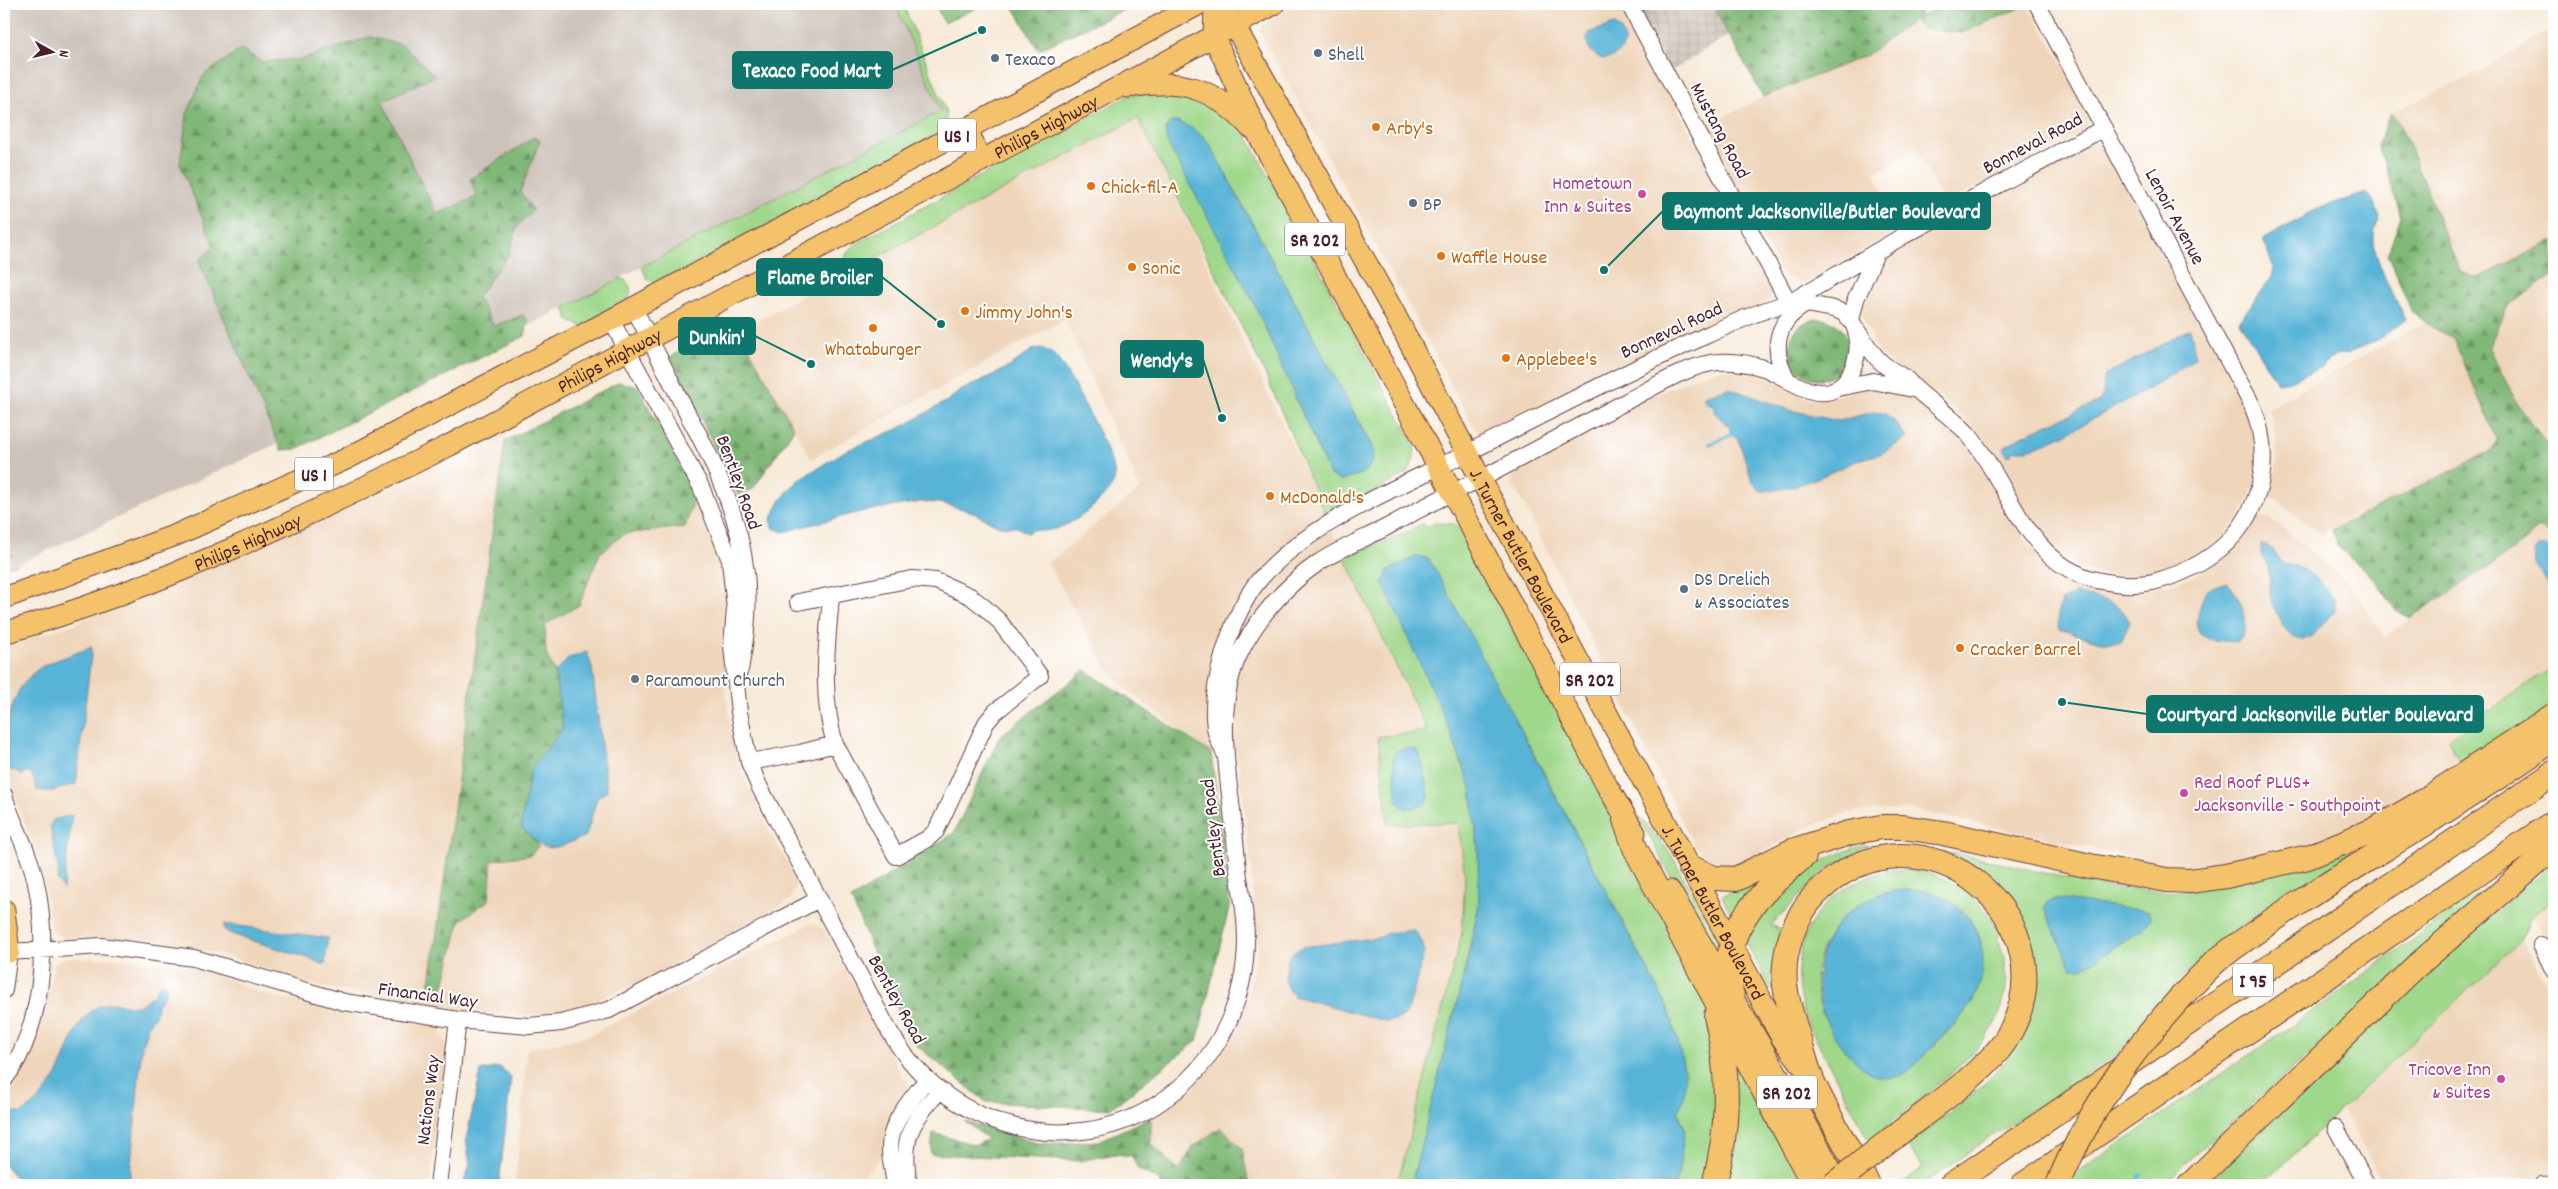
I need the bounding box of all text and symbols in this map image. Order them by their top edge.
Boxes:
north arrow [28,28,78,78]
place label: Shell [1328,42,1365,70]
place label: Texaco [1005,47,1056,75]
marker: Shell [1312,47,1324,59]
text: N [52,49,73,58]
callout: Texaco Food Mart [733,52,892,88]
marker: Texaco [989,52,1001,64]
text: Texaco Food Mart [743,58,881,88]
street label: Mustang Road [1681,78,1755,185]
street label: Philips Highway [990,89,1105,168]
street label: Bonneval Road [1978,106,2089,183]
place label: Arby's [1386,116,1433,144]
road number: US 1 [938,118,976,152]
marker: Arby's [1370,121,1382,133]
street label: Lenoir Avenue [2136,164,2211,271]
place label: Hometown Inn & Suites [1544,171,1632,222]
place label: Chick-fil-A [1101,175,1179,203]
marker: Chick-fil-A [1085,180,1097,192]
marker: Hometown Inn & Suites [1636,188,1648,200]
place label: BP [1423,192,1442,220]
callout: Baymont Jacksonville/Butler Boulevard [1663,193,1990,229]
marker: BP [1407,197,1419,209]
text: Baymont Jacksonville/Butler Boulevard [1673,199,1981,229]
road number: SR 202 [1285,222,1345,255]
place label: Waffle House [1451,245,1548,273]
marker: Waffle House [1435,250,1447,262]
place label: Sonic [1142,256,1181,284]
callout: Flame Broiler [757,259,882,295]
marker: Sonic [1126,261,1138,273]
text: Flame Broiler [767,265,874,295]
street label: Bonneval Road [1616,296,1728,368]
place label: Jimmy John's [975,300,1073,328]
marker: Jimmy John's [959,305,971,317]
callout: Dunkin' [679,318,755,354]
marker: Whataburger [867,322,879,334]
street label: Philips Highway [553,323,668,402]
text: Dunkin' [689,325,745,355]
place label: Whataburger [825,337,922,365]
callout: Wendy's [1121,341,1203,377]
place label: Applebee's [1516,347,1598,375]
text: Wendy's [1131,348,1193,378]
marker: Applebee's [1500,352,1512,364]
street label: Bentley Road [707,432,767,534]
road number: US 1 [295,458,333,490]
street label: J. Turner Butler Boulevard [1460,464,1578,650]
place label: McDonald's [1280,485,1364,513]
marker: McDonald's [1264,490,1276,502]
street label: Philips Highway [190,508,308,580]
place label: DS Drelich & Associates [1694,567,1790,618]
marker: DS Drelich & Associates [1678,583,1690,595]
place label: Cracker Barrel [1970,637,2081,665]
marker: Cracker Barrel [1954,642,1966,654]
road number: SR 202 [1560,662,1620,696]
place label: Paramount Church [645,668,785,696]
marker: Paramount Church [629,673,641,685]
callout: Courtyard Jacksonville Butler Boulevard [2147,696,2483,732]
text: Courtyard Jacksonville Butler Boulevard [2157,702,2473,732]
place label: Red Roof PLUS+ Jacksonville - Southpoint [2194,770,2381,821]
street label: Bentley Road [1195,777,1235,878]
marker: Red Roof PLUS+ Jacksonville - Southpoint [2178,787,2190,799]
street label: J. Turner Butler Boulevard [1653,821,1770,1006]
street label: Bentley Road [859,951,932,1050]
road number: I 95 [2233,964,2273,996]
street label: Financial Way [376,976,480,1018]
street label: Nations Way [411,1053,449,1147]
place label: Tricove Inn & Suites [2409,1057,2491,1108]
marker: Tricove Inn & Suites [2495,1073,2507,1085]
road number: SR 202 [1757,1076,1817,1108]

